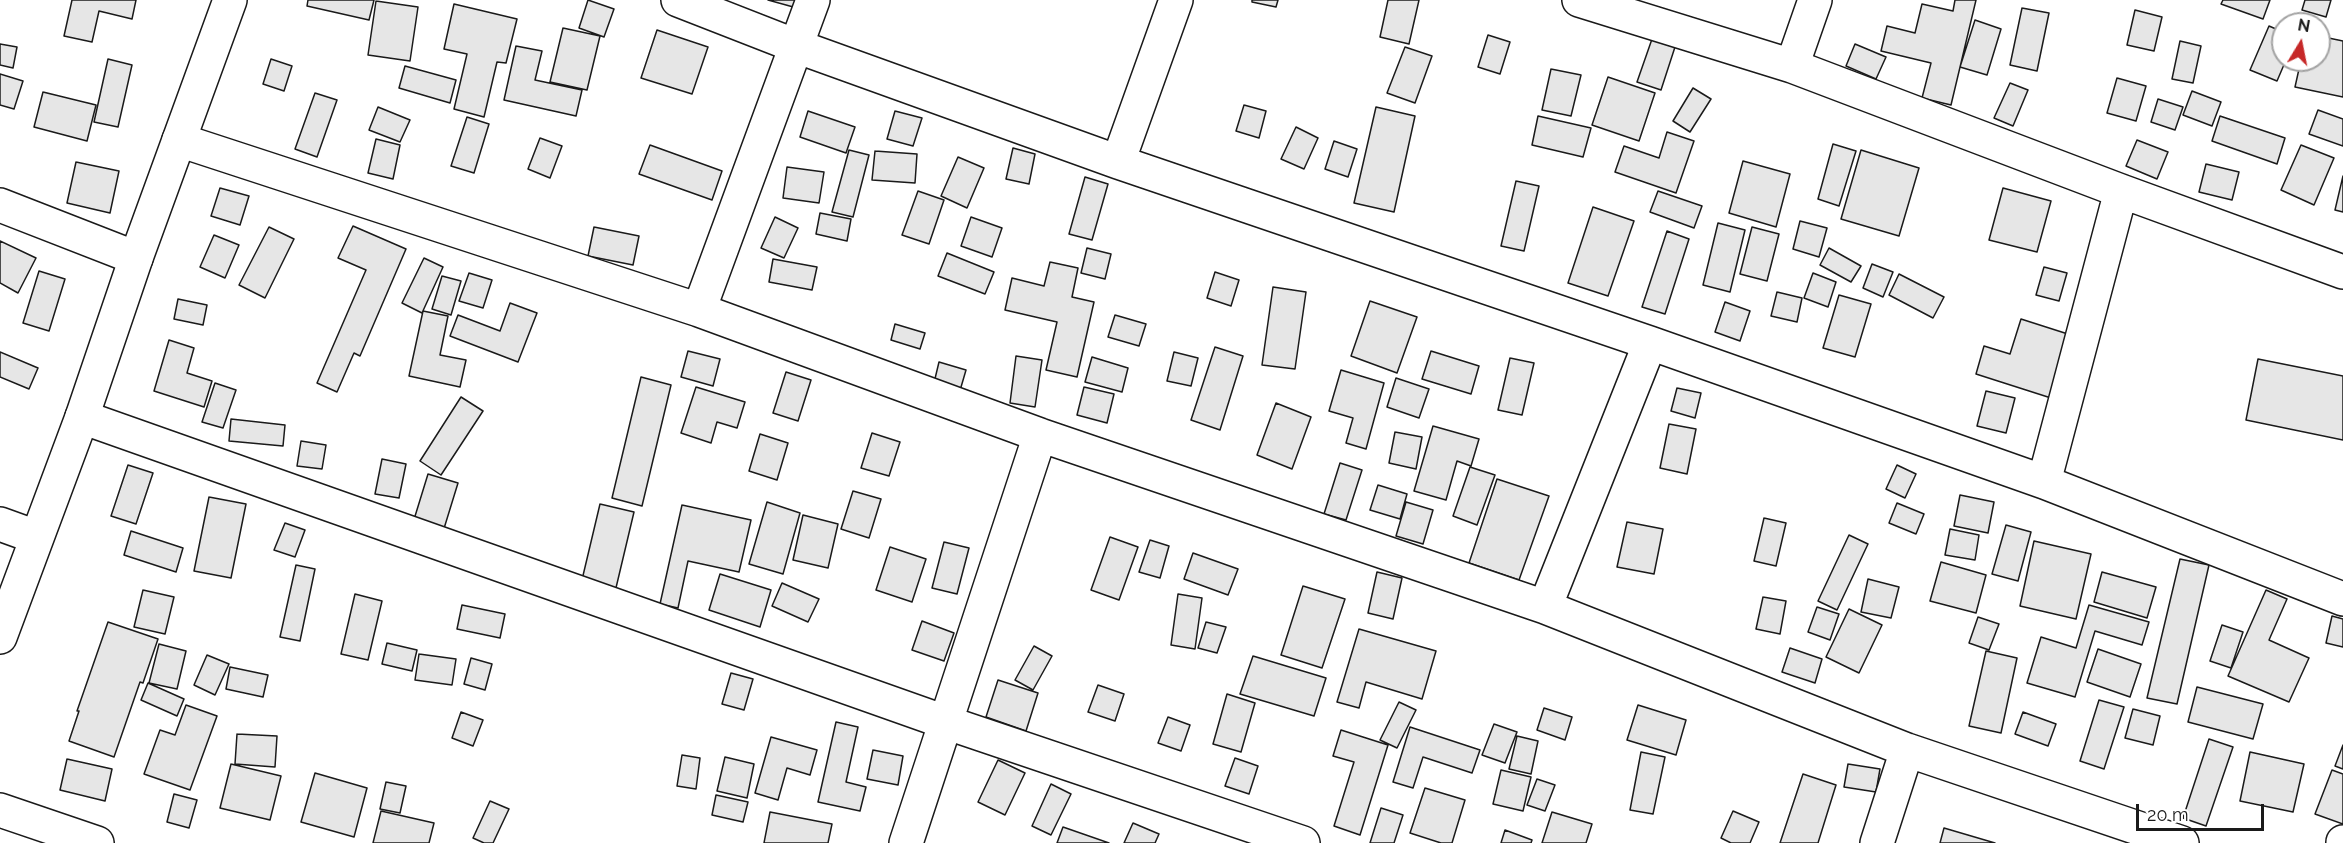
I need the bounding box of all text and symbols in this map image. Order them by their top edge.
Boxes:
north arrow [2271,12,2331,72]
text: N [2296,15,2312,36]
scale bar [2139,792,2266,830]
text: 20 m [2147,804,2189,825]

